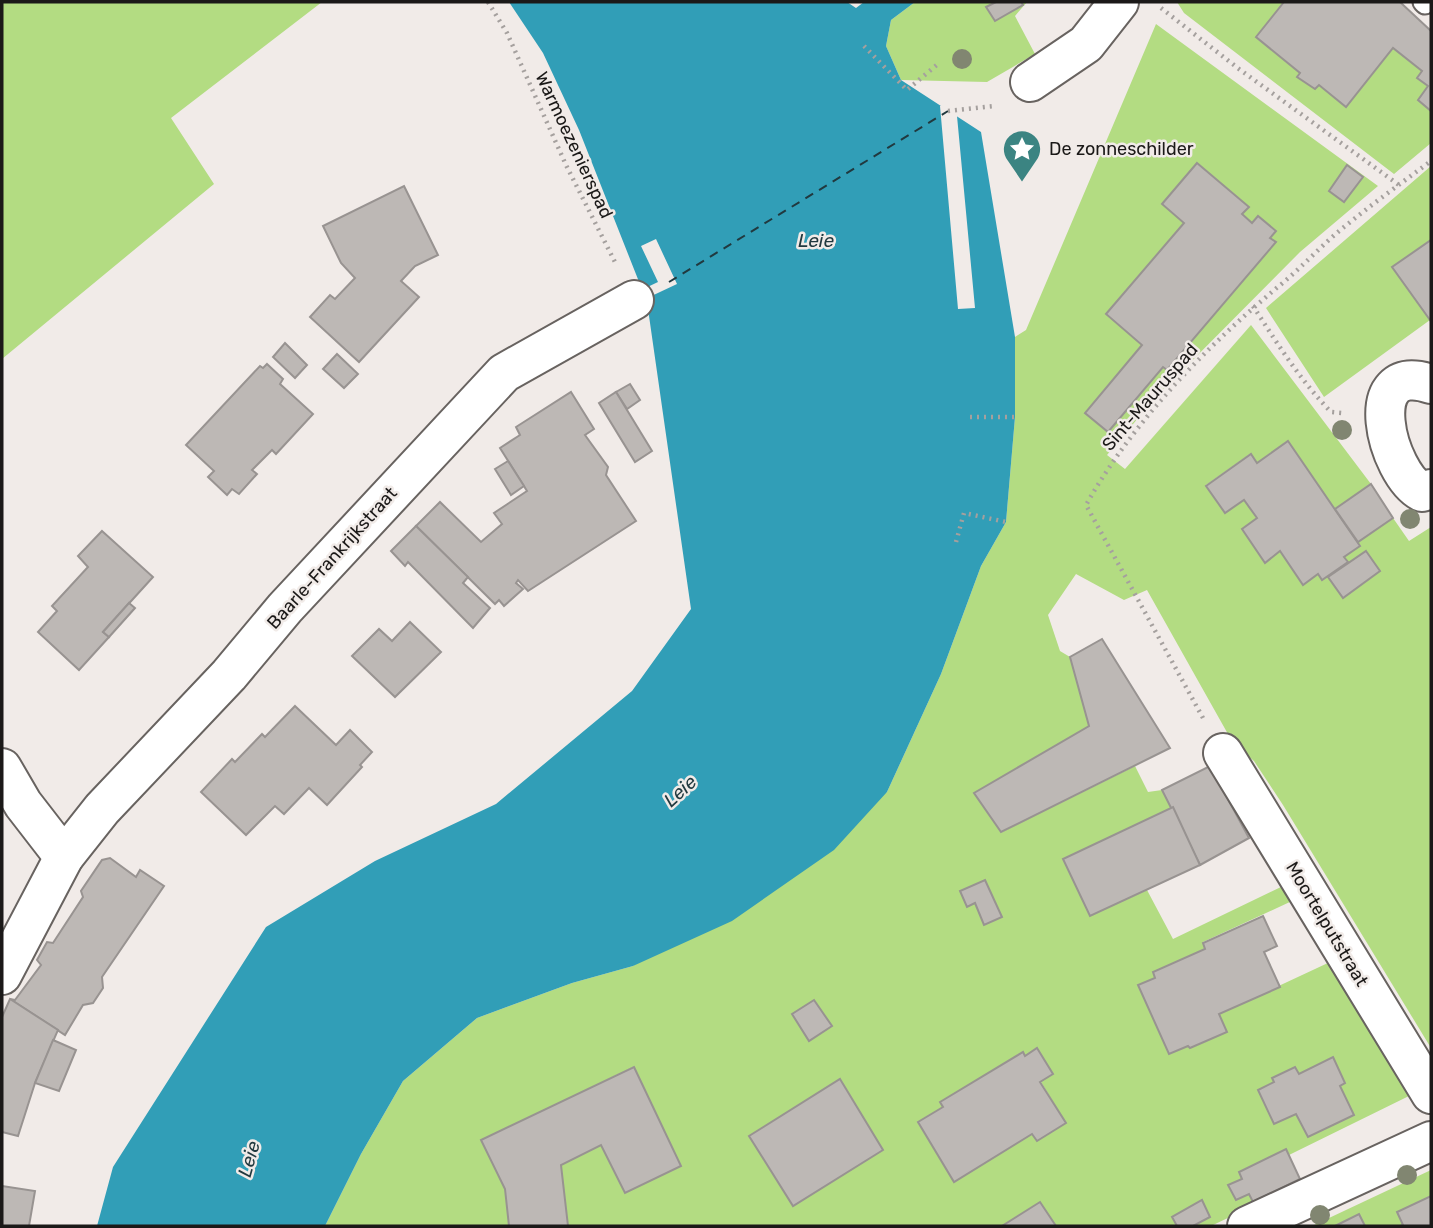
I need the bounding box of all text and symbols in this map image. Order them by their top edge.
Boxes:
street label: Warmoezenierspad [530,68,618,222]
place icon: De zonneschilder [1001,128,1043,183]
place label: De zonneschilder [1049,138,1194,160]
water label: Leie [798,229,834,252]
street label: Sint-Mauruspad [1097,339,1203,455]
street label: Baarle-Frankrijkstraat [262,482,402,634]
water label: Leie [659,770,701,812]
street label: Moortelputstraat [1281,858,1373,990]
water label: Leie [233,1138,265,1180]

